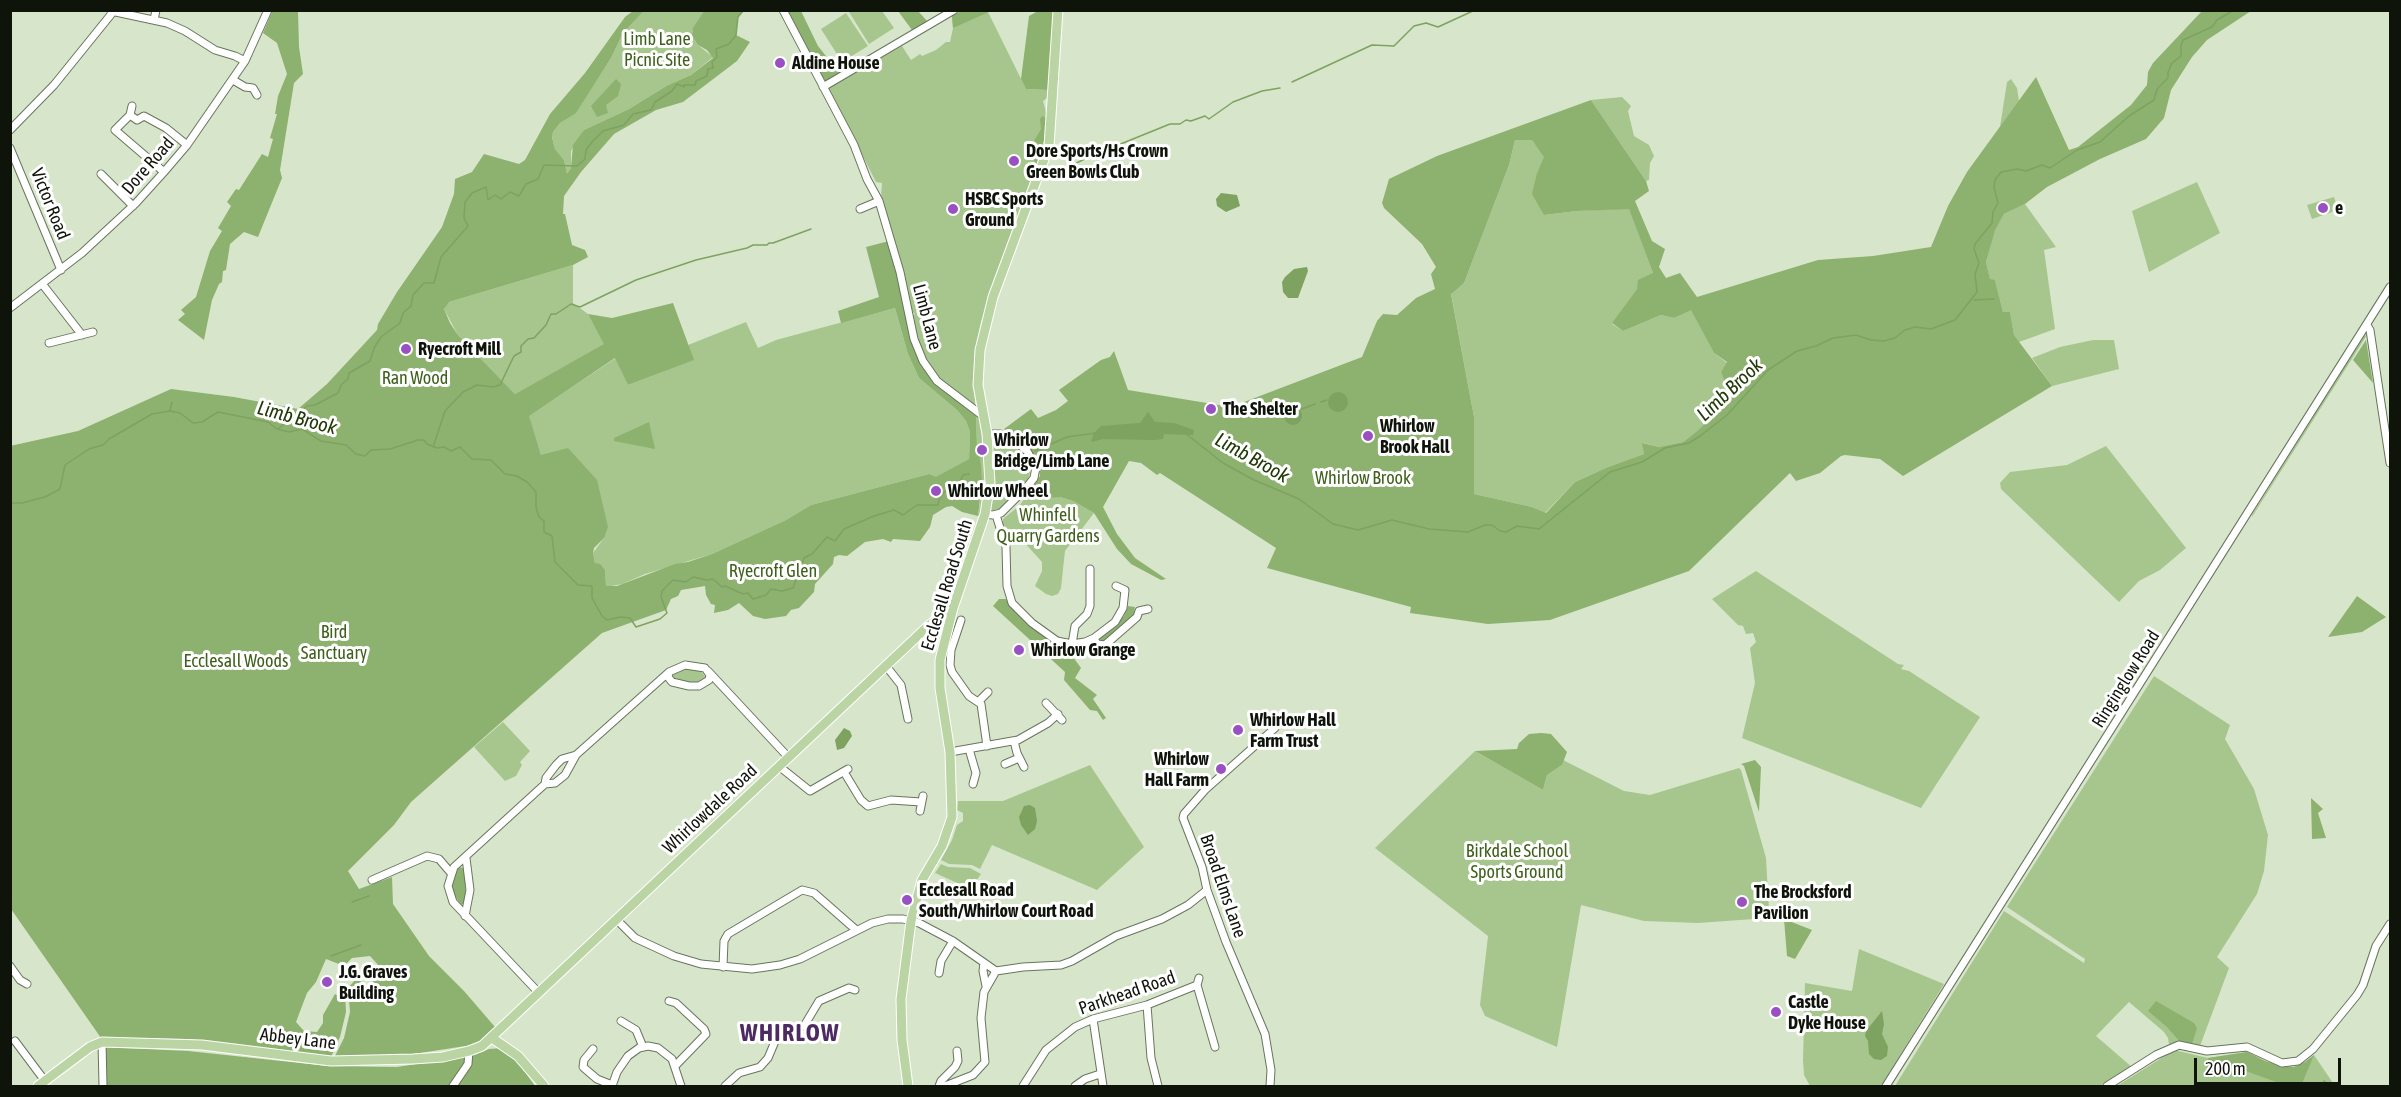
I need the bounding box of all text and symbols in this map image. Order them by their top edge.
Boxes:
park label: Limb Lane Picnic Site [623,28,691,70]
place label: Aldine House [792,52,880,74]
marker: Aldine House [773,56,787,70]
street label: Dore Road [117,133,179,199]
place label: Dore Sports/Hs Crown Green Bowls Club [1026,140,1168,182]
marker: Dore Sports/Hs Crown Green Bowls Club [1007,154,1021,168]
street label: Victor Road [26,165,74,243]
place label: HSBC Sports Ground [965,188,1043,230]
place label: e [2335,197,2343,219]
marker: e [2316,201,2330,215]
marker: HSBC Sports Ground [946,202,960,216]
street label: Limb Lane [908,282,946,352]
place label: Ryecroft Mill [418,338,501,360]
marker: Ryecroft Mill [399,342,413,356]
water label: Limb Brook [1692,353,1768,427]
park label: Ran Wood [382,367,448,389]
water label: Limb Brook [255,396,339,440]
place label: The Shelter [1223,398,1298,420]
marker: The Shelter [1204,402,1218,416]
place label: Whirlow Brook Hall [1380,415,1450,458]
water label: Limb Brook [1211,428,1293,488]
place label: Whirlow Bridge/Limb Lane [994,429,1109,472]
marker: Whirlow Brook Hall [1361,429,1375,443]
marker: Whirlow Bridge/Limb Lane [975,443,989,457]
park label: Whirlow Brook [1315,467,1411,489]
place label: Whirlow Wheel [948,480,1048,502]
marker: Whirlow Wheel [929,484,943,498]
park label: Whinfell Quarry Gardens [996,504,1100,546]
street label: Ecclesall Road South [917,517,977,653]
park label: Ryecroft Glen [729,560,817,582]
park label: Bird Sanctuary [301,621,367,664]
street label: Ringinglow Road [2088,626,2164,732]
place label: Whirlow Grange [1031,639,1135,661]
marker: Whirlow Grange [1012,643,1026,657]
park label: Ecclesall Woods [184,650,288,672]
place label: Whirlow Hall Farm Trust [1250,709,1336,752]
marker: Whirlow Hall Farm Trust [1231,723,1245,737]
place label: Whirlow Hall Farm [1145,748,1209,790]
street label: Whirlowdale Road [658,760,762,858]
marker: Whirlow Hall Farm [1214,762,1228,776]
street label: Broad Elms Lane [1195,831,1251,941]
park label: Birkdale School Sports Ground [1466,840,1568,882]
place label: Ecclesall Road South/Whirlow Court Road [919,879,1093,922]
place label: The Brocksford Pavilion [1754,881,1851,924]
marker: Ecclesall Road South/Whirlow Court Road [900,893,914,907]
marker: The Brocksford Pavilion [1735,895,1749,909]
place label: J.G. Graves Building [339,961,407,1004]
street label: Parkhead Road [1076,966,1178,1020]
marker: J.G. Graves Building [320,975,334,989]
place label: Castle Dyke House [1788,991,1866,1034]
marker: Castle Dyke House [1769,1005,1783,1019]
district label: WHIRLOW [740,1019,840,1047]
street label: Abbey Lane [259,1024,337,1054]
scale bar [2197,1046,2344,1084]
text: 200 m [2205,1058,2246,1079]

